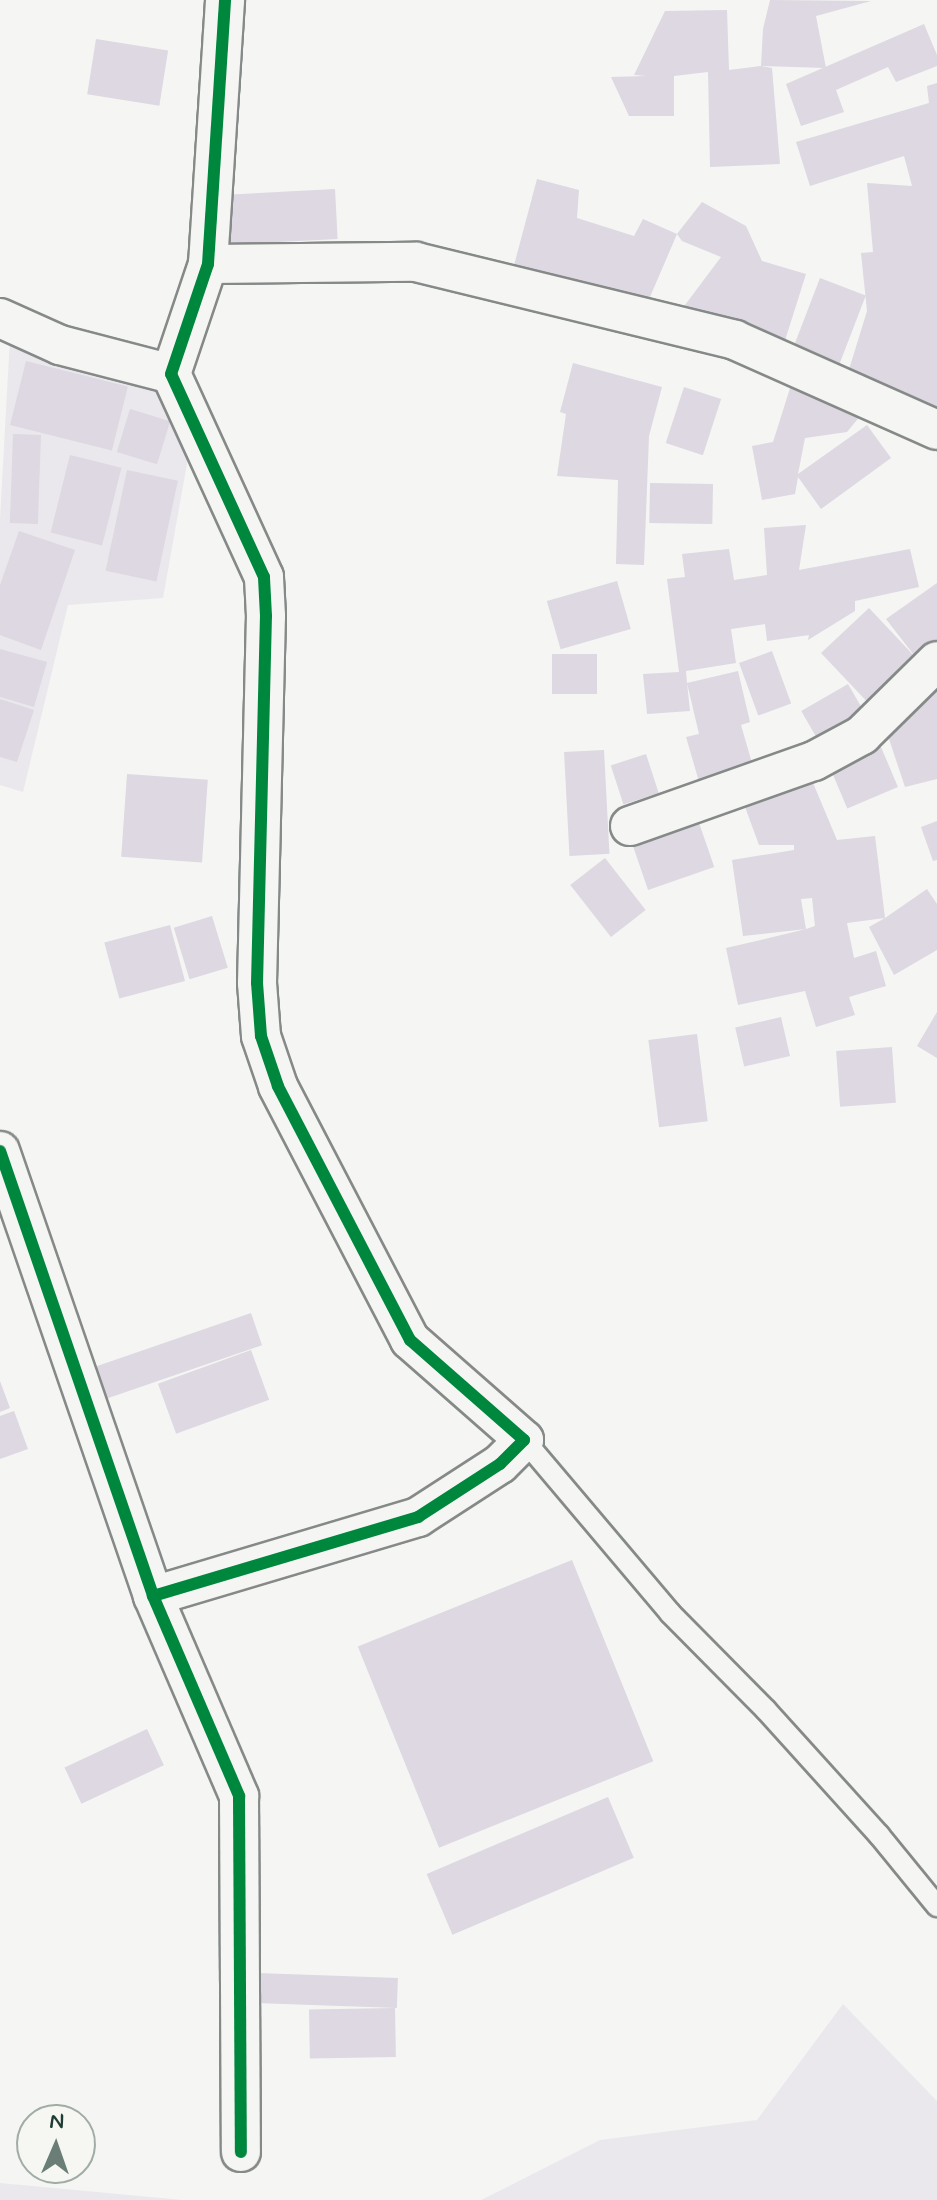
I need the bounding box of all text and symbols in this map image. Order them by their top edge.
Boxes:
north arrow [16,2104,96,2184]
text: N [49,2108,65,2136]

